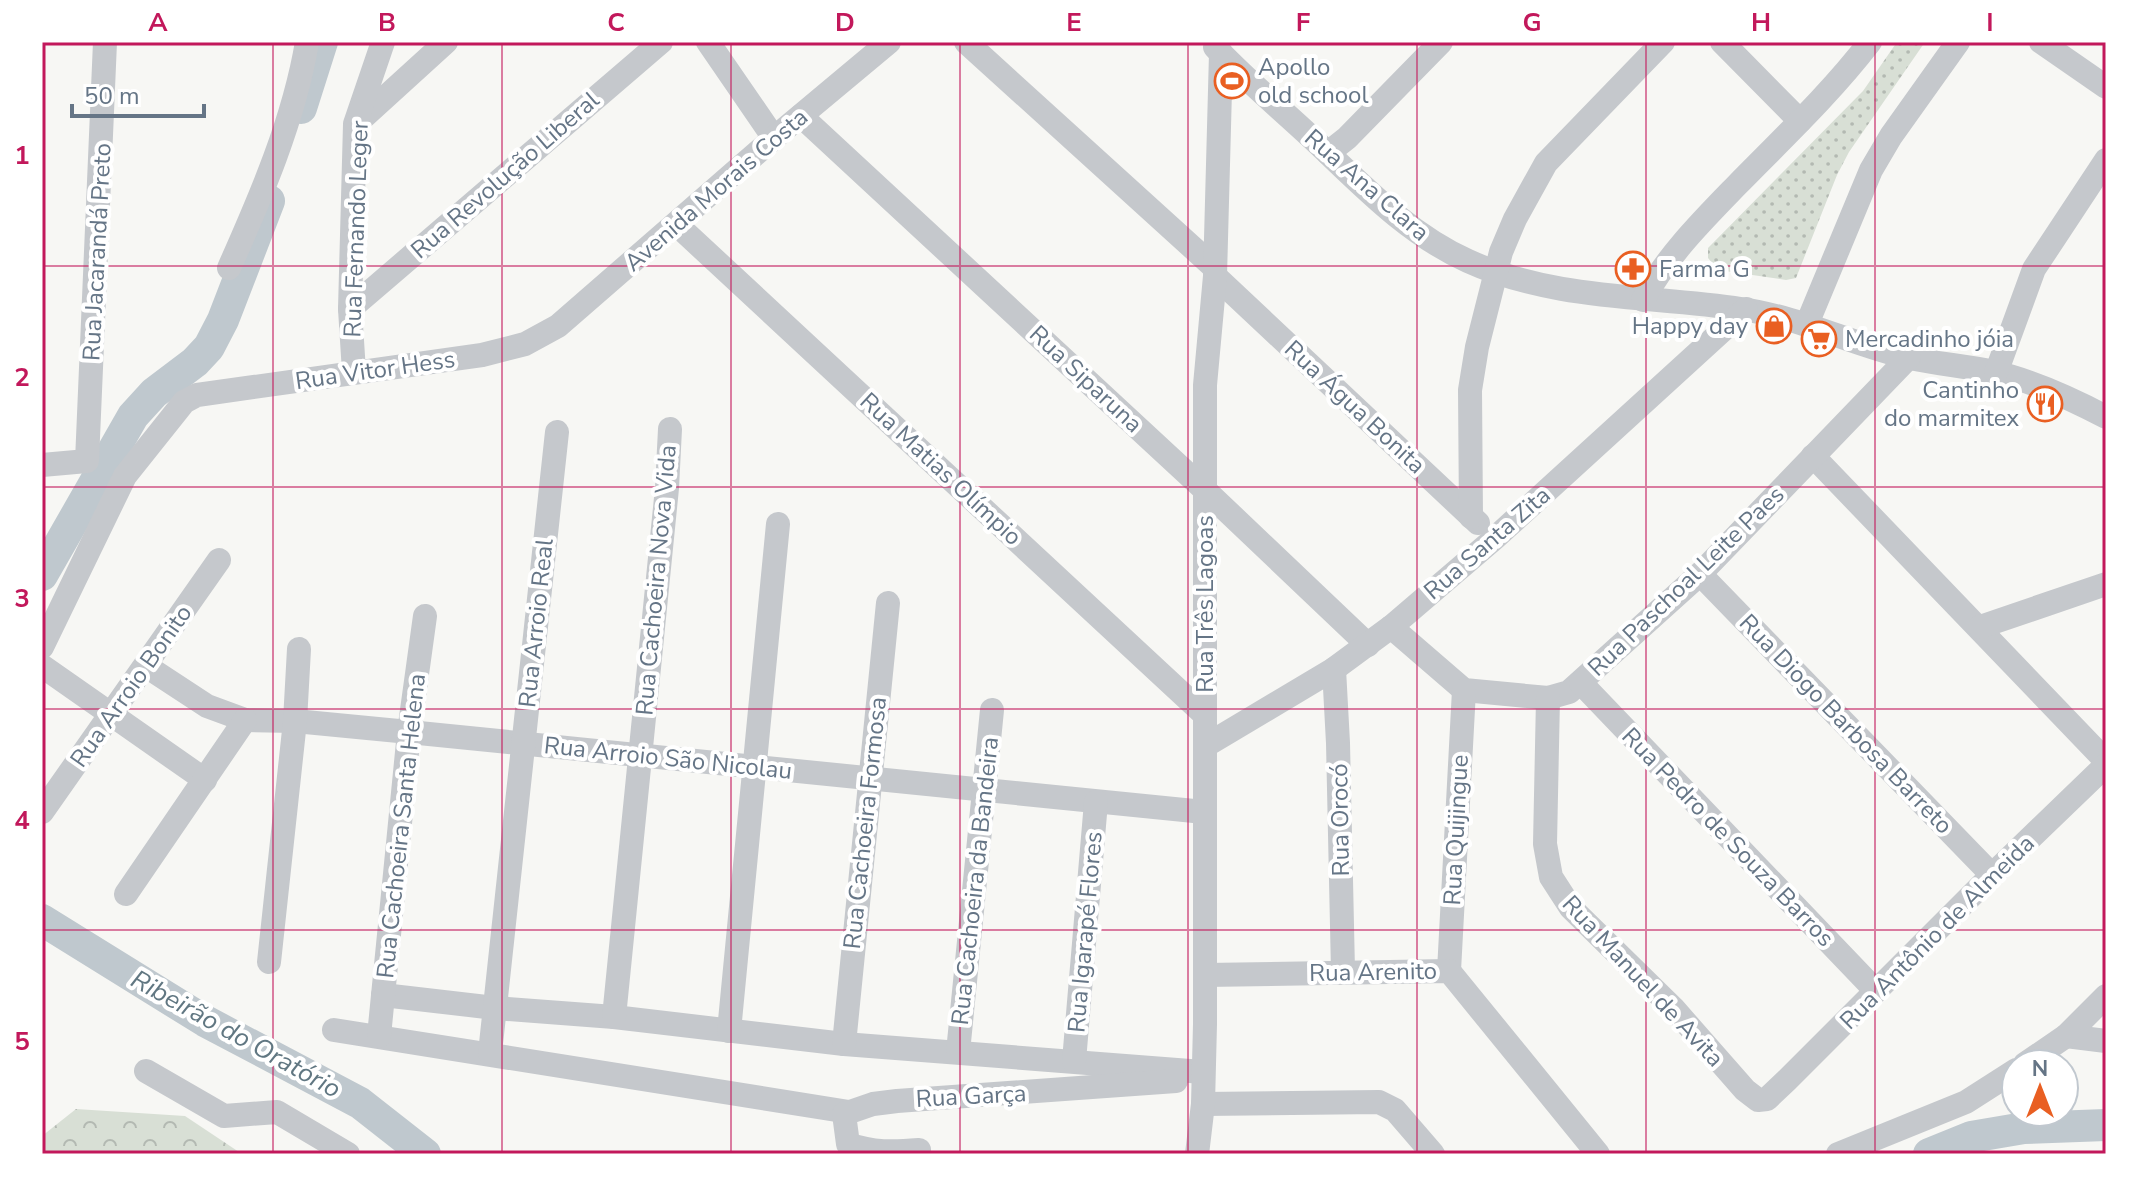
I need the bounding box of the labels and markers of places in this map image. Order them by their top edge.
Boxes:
place label: Apollo old school [1258,51,1369,111]
sports icon: Apollo old school [1213,62,1251,100]
pharmacy icon: Farma G [1614,250,1652,288]
place label: Farma G [1659,253,1750,285]
shop icon: Happy day [1755,307,1793,345]
place label: Happy day [1632,310,1749,342]
supermarket icon: Mercadinho jóia [1800,320,1838,358]
place label: Mercadinho jóia [1845,323,2014,355]
place label: Cantinho do marmitex [1884,374,2019,434]
restaurant icon: Cantinho do marmitex [2026,385,2064,423]

